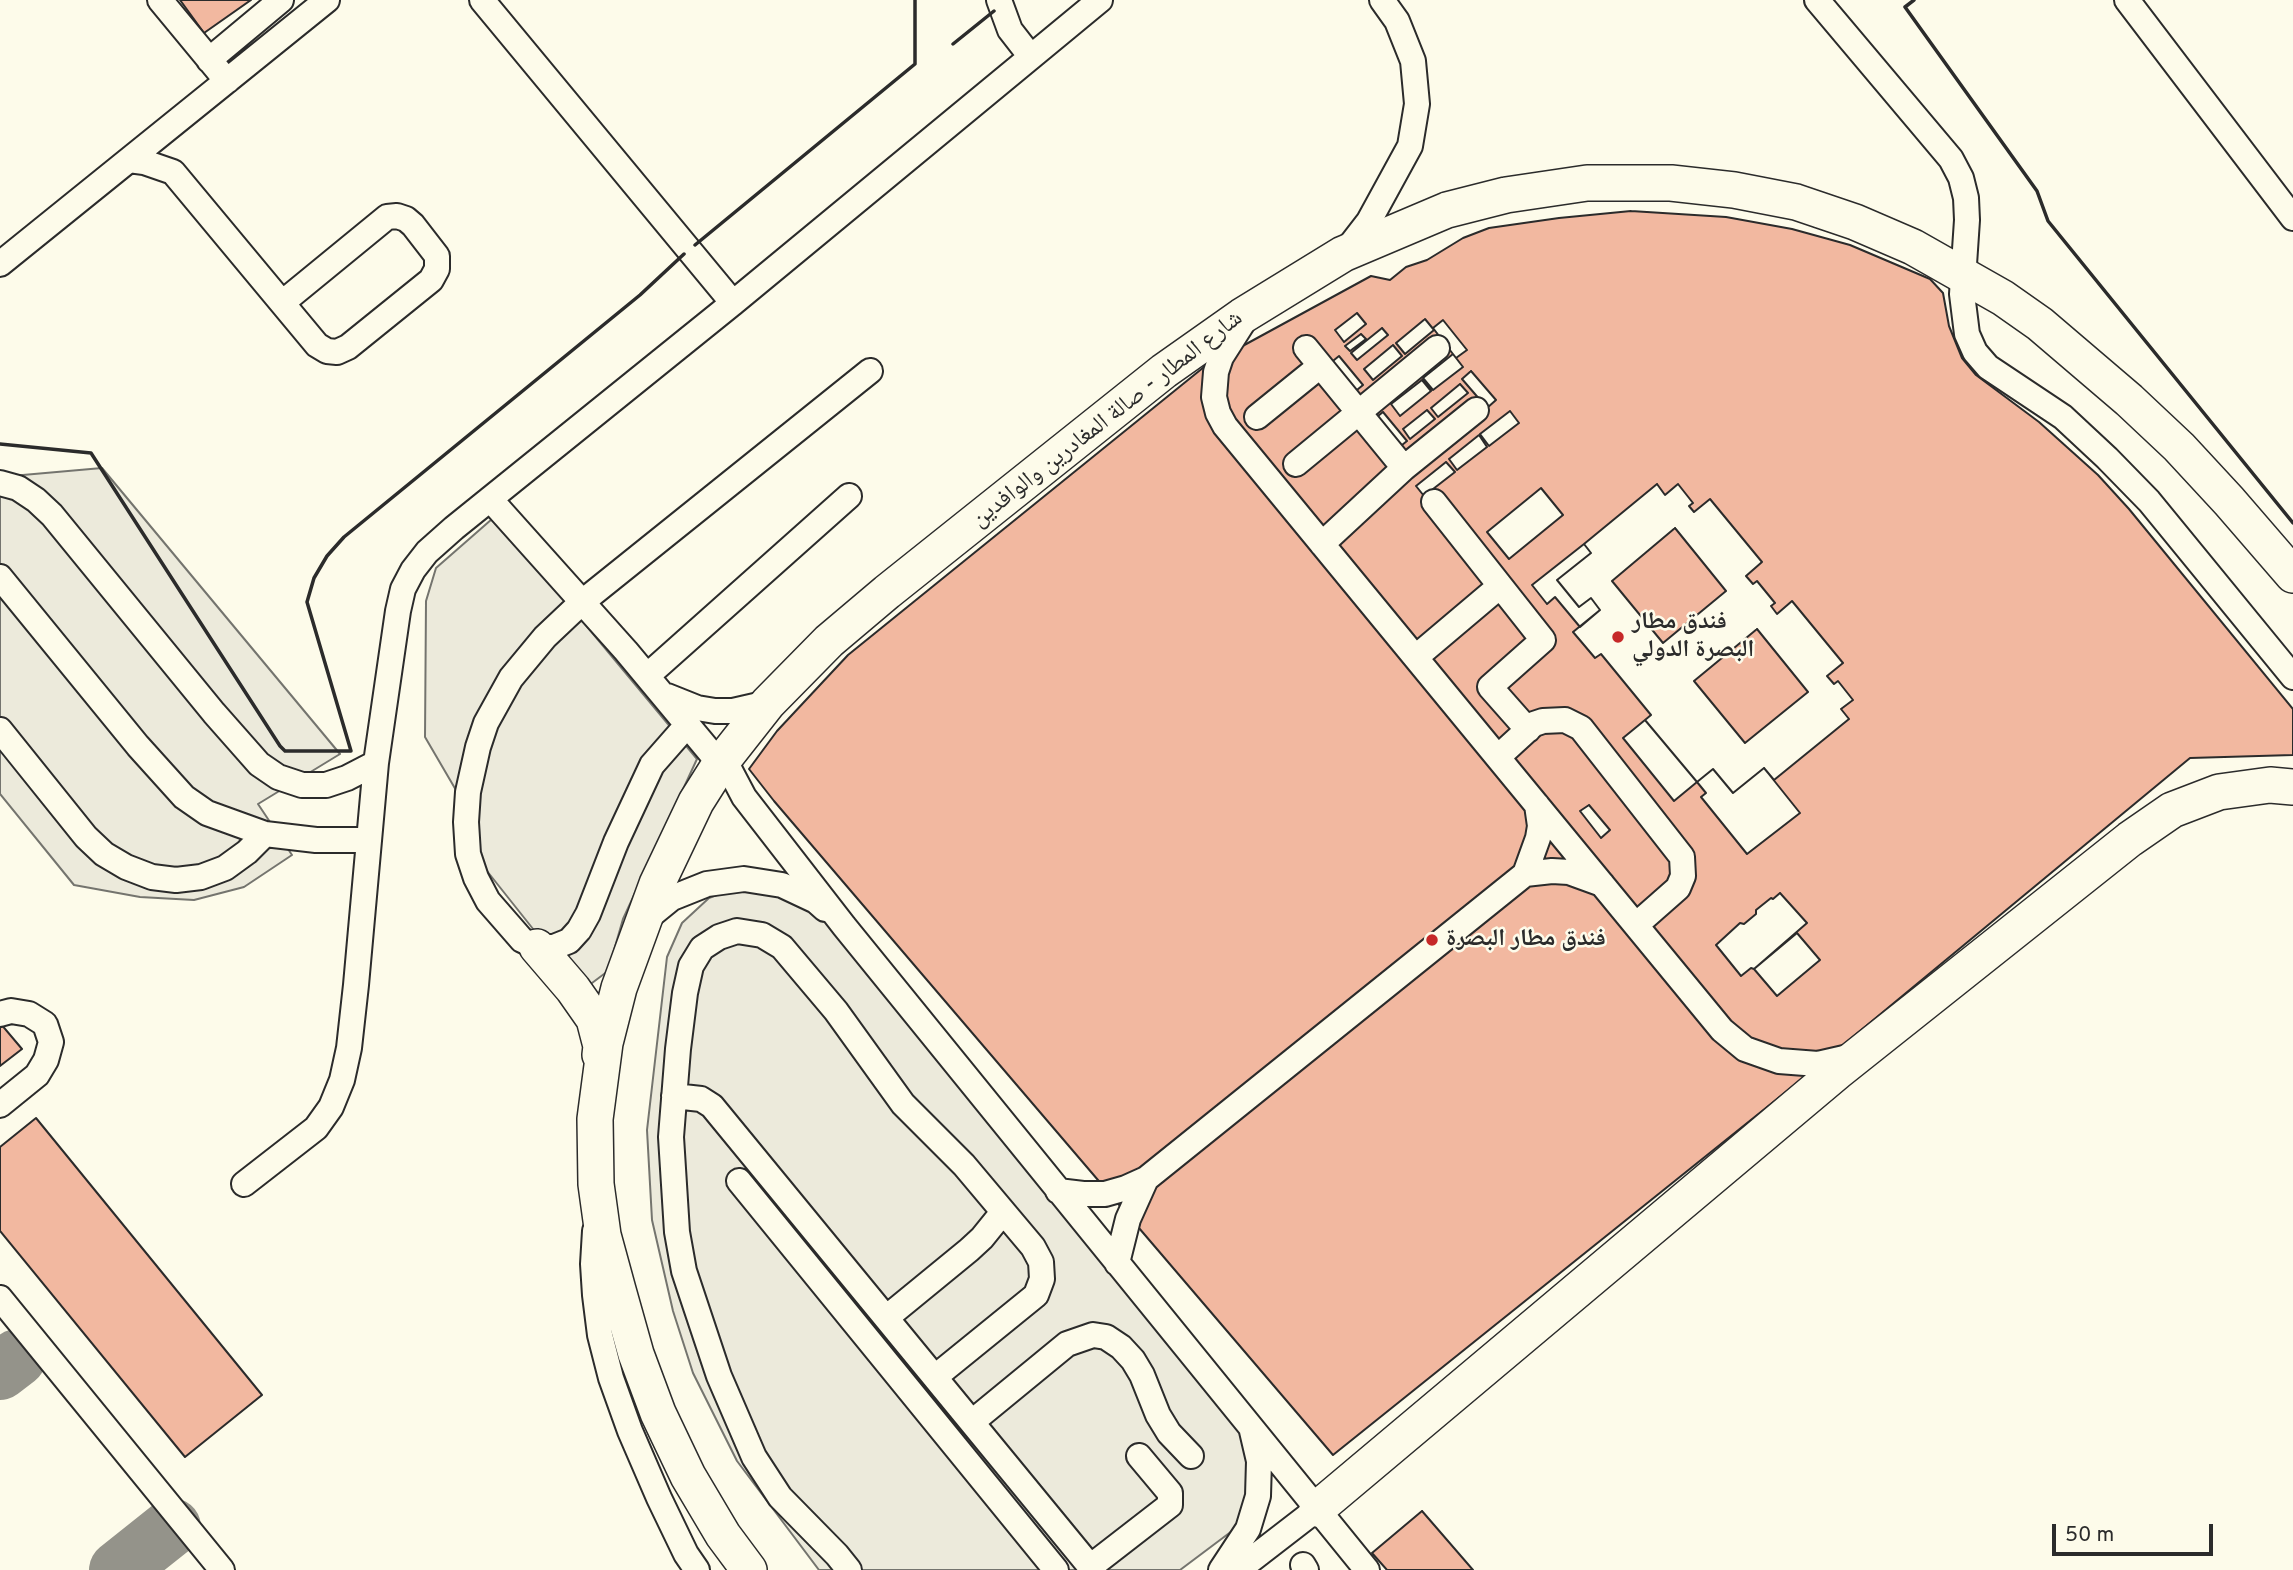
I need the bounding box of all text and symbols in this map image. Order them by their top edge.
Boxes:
street label: شارع المطار - صالة المغادرين والوافدين [967,305,1249,535]
place label: فندق مطار البصرة الدولي [1632,609,1754,665]
marker: فندق مطار البصرة الدولي [1610,629,1626,645]
place label: فندق مطار البصرة [1446,926,1606,954]
marker: فندق مطار البصرة [1424,932,1440,948]
scale bar [2055,1510,2216,1554]
text: 50 m [2065,1522,2114,1549]

